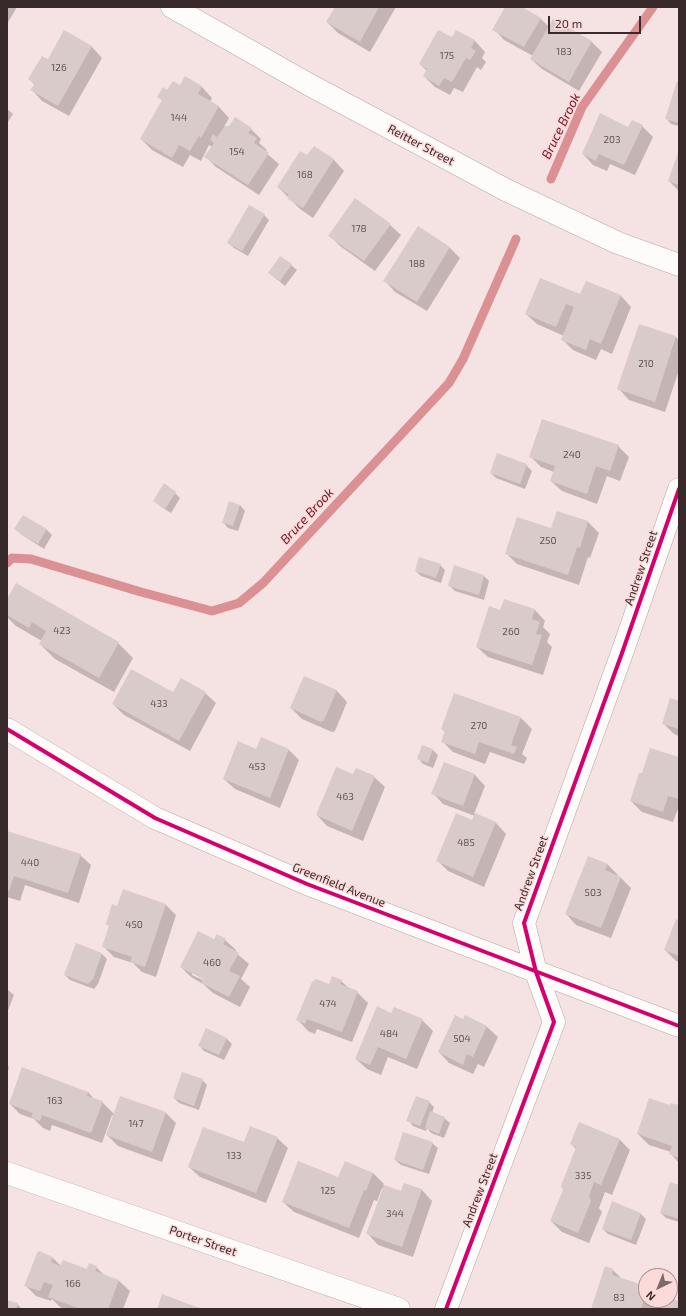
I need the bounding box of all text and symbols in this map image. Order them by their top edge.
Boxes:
scale bar [550,8,643,34]
text: 20 m [555,16,582,30]
house number: 183 [556,46,572,58]
house number: 175 [440,50,454,62]
house number: 126 [51,62,67,74]
water label: Bruce Brook [538,91,584,161]
house number: 144 [171,112,187,124]
street label: Reitter Street [385,121,457,169]
house number: 203 [603,134,621,146]
house number: 154 [229,146,245,158]
house number: 168 [297,169,313,181]
house number: 178 [351,223,367,235]
house number: 188 [409,258,425,270]
house number: 210 [638,358,654,370]
house number: 240 [563,449,581,461]
water label: Bruce Brook [277,485,337,547]
street label: Andrew Street [621,529,661,607]
house number: 250 [539,535,557,547]
house number: 423 [53,625,71,637]
house number: 260 [502,626,520,638]
house number: 433 [150,698,168,710]
house number: 270 [471,720,487,732]
house number: 453 [248,761,266,773]
house number: 463 [336,791,354,803]
street label: Andrew Street [511,834,551,912]
house number: 485 [457,837,475,849]
house number: 440 [21,857,39,869]
street label: Greenfield Avenue [290,860,388,910]
house number: 503 [585,887,601,899]
house number: 450 [125,919,143,931]
house number: 460 [203,957,221,969]
house number: 474 [319,998,337,1010]
house number: 484 [380,1028,398,1040]
house number: 504 [453,1033,471,1045]
house number: 163 [47,1095,63,1107]
house number: 147 [128,1118,144,1130]
house number: 133 [226,1150,242,1162]
street label: Andrew Street [459,1151,501,1229]
house number: 335 [575,1170,591,1182]
house number: 125 [321,1185,335,1197]
house number: 344 [386,1208,404,1220]
street label: Porter Street [167,1223,239,1259]
north arrow [638,1268,678,1308]
house number: 166 [65,1278,81,1290]
text: N [643,1289,658,1304]
house number: 83 [613,1292,625,1304]

